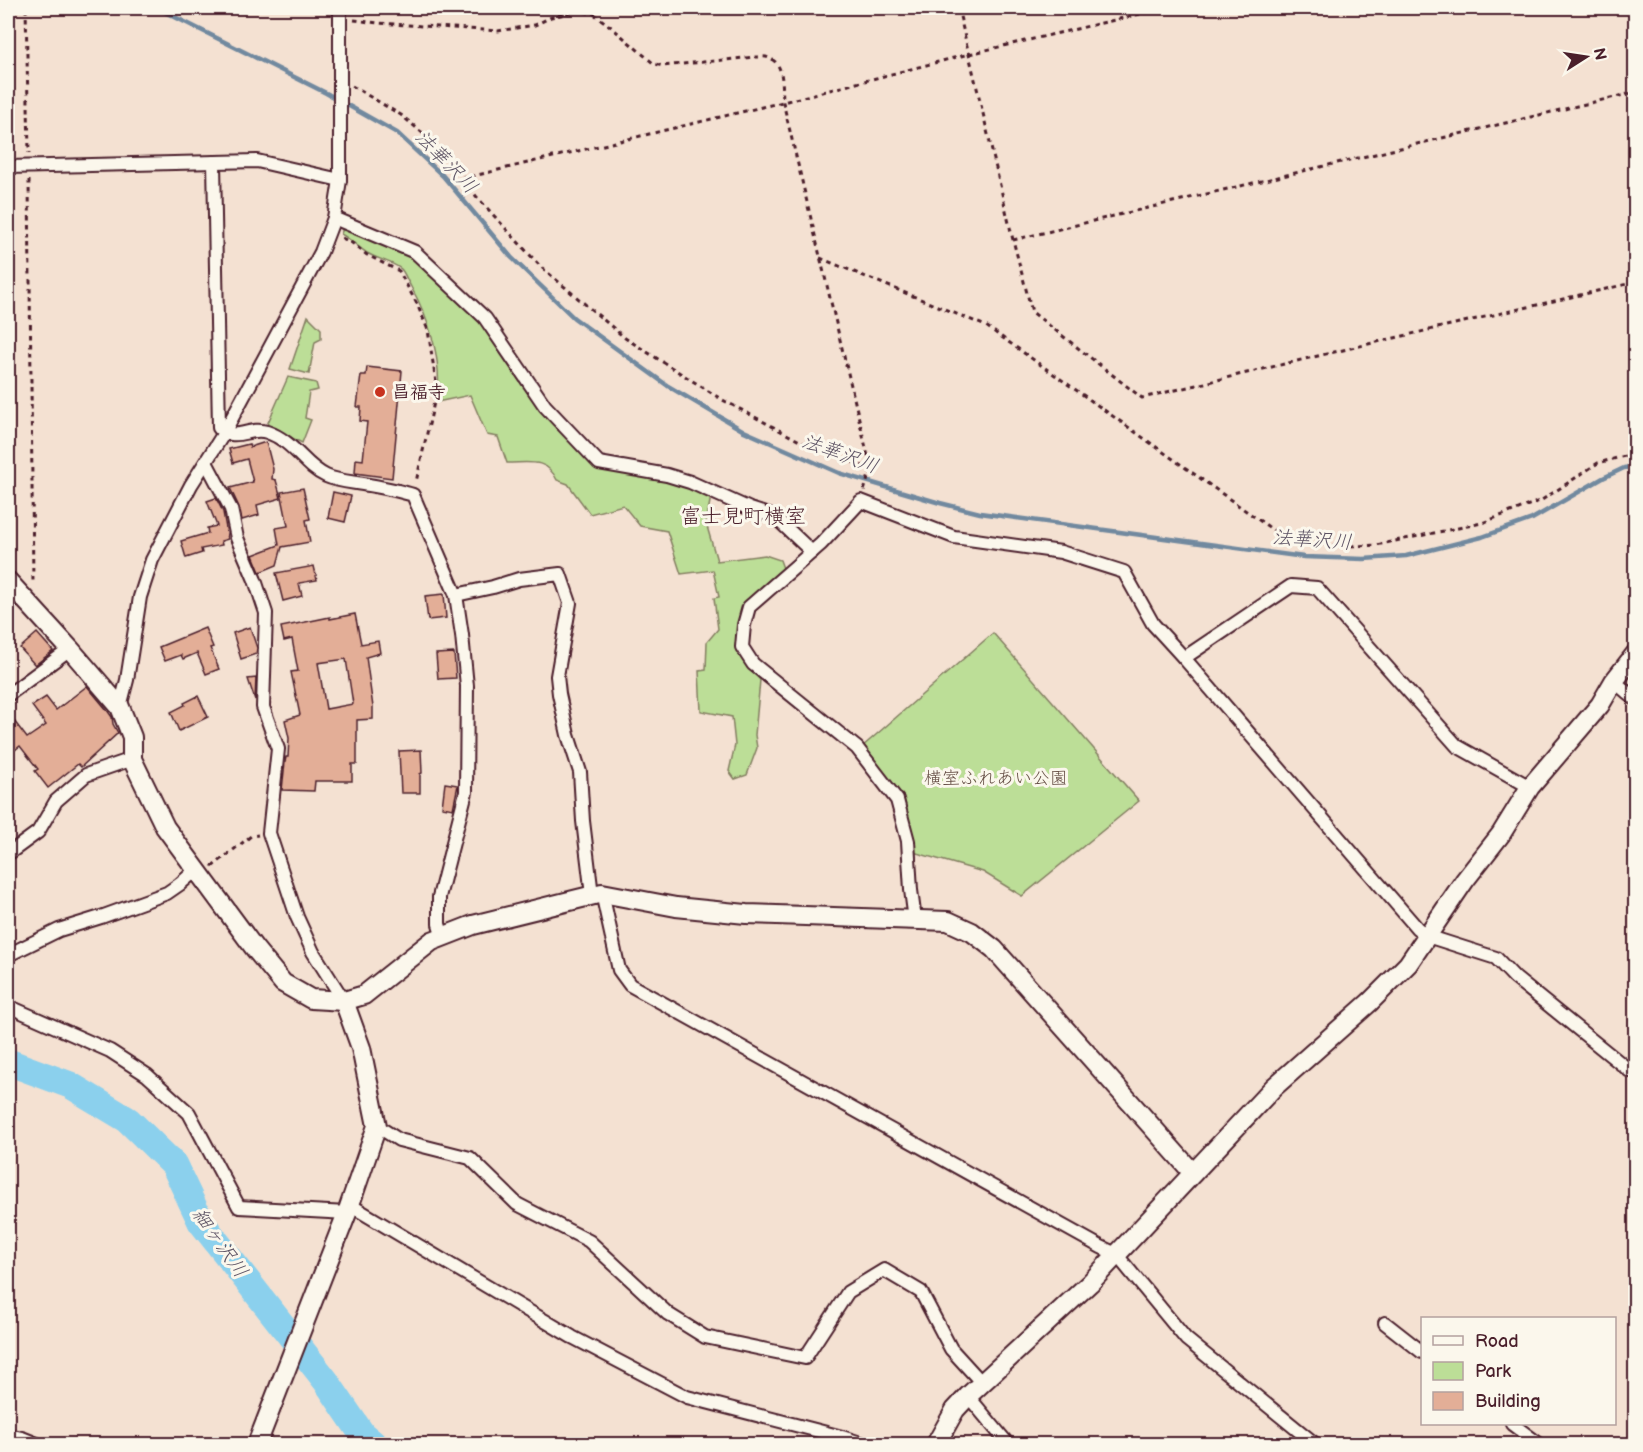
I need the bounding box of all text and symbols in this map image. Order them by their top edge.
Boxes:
north arrow [1556,27,1616,87]
text: N [1589,46,1610,62]
water label: 法華沢川 [410,125,482,199]
place label: 昌福寺 [392,382,446,403]
marker: 昌福寺 [373,385,387,399]
water label: 法華沢川 [798,429,882,479]
district label: 富士見町横室 [680,504,806,529]
water label: 法華沢川 [1271,525,1353,555]
park label: 横室ふれあい公園 [924,768,1068,789]
water label: 細ヶ沢川 [187,1203,253,1283]
legend [1421,1317,1616,1425]
text: Road [1475,1331,1519,1352]
text: Park [1475,1361,1511,1382]
text: Building [1475,1391,1541,1412]

